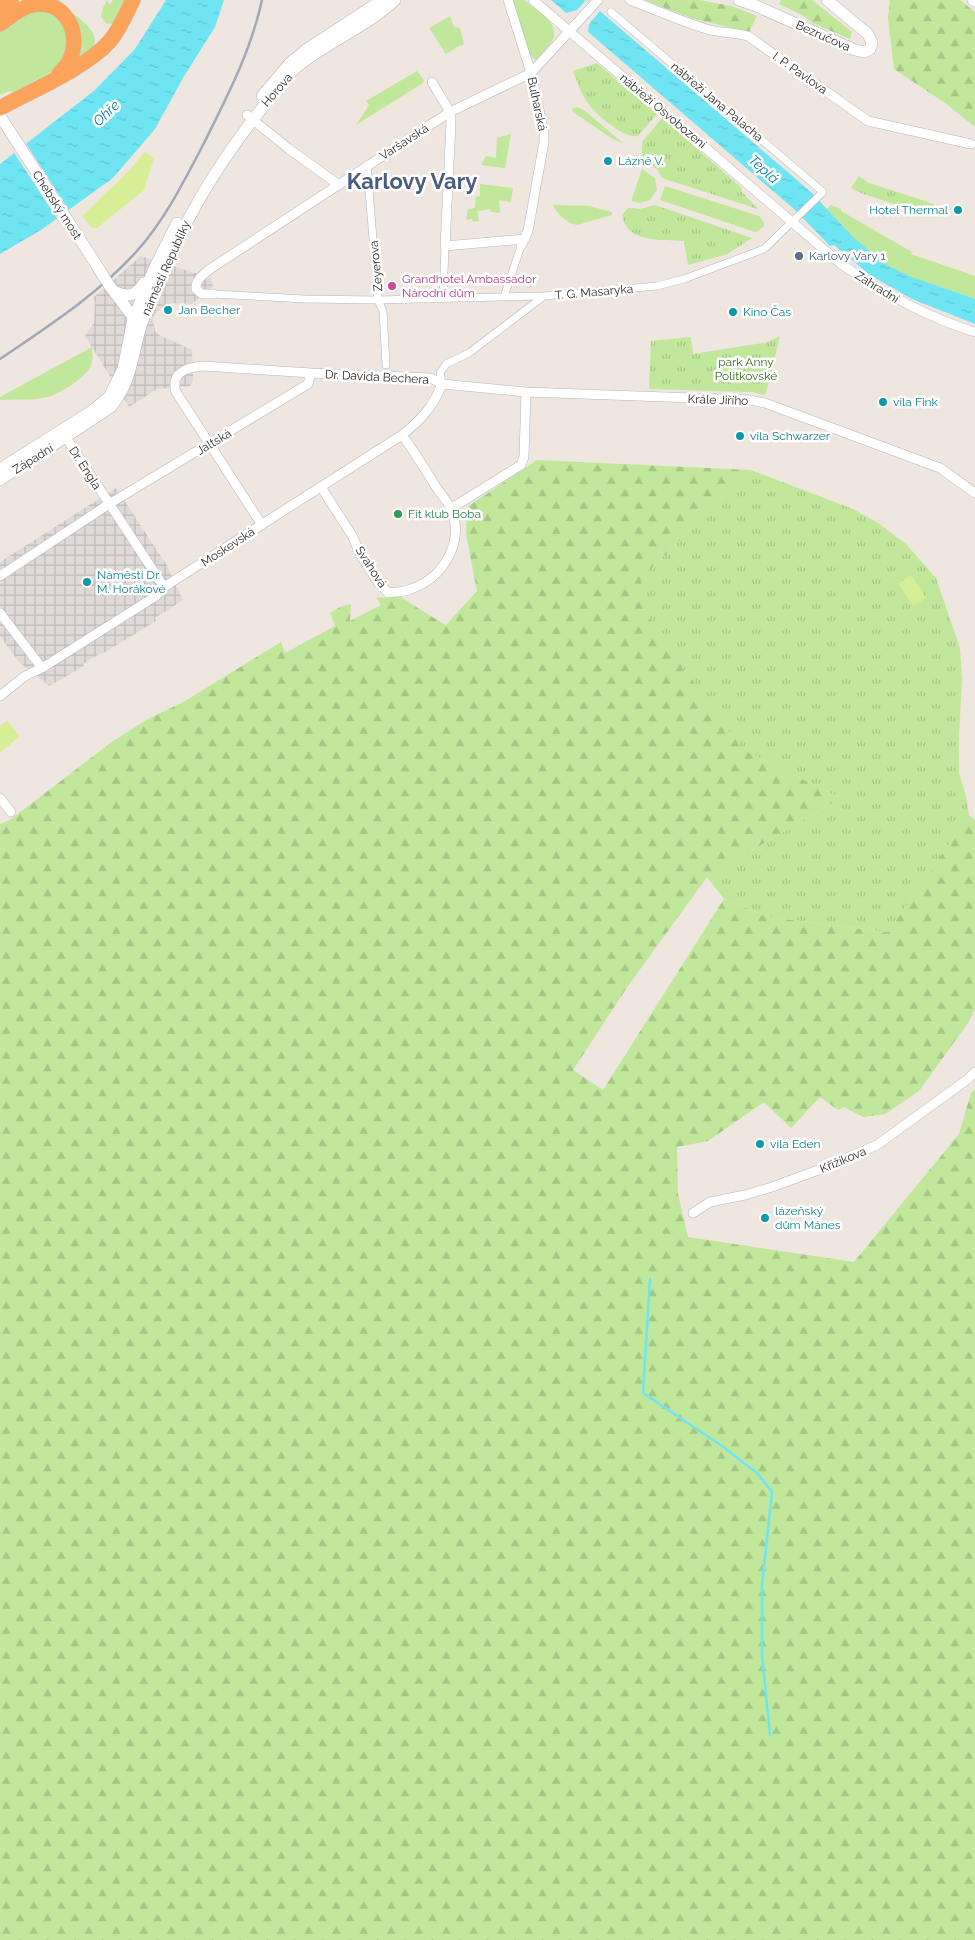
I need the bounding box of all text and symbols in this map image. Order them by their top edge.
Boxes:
street label: Bezručova [793,18,853,54]
street label: I. P. Pavlova [770,49,830,97]
street label: nábřeží Jana Palacha [668,59,766,145]
street label: Horova [259,70,295,110]
street label: nábřeží Osvobození [617,71,709,151]
street label: Bulharská [524,76,550,132]
water label: Ohře [90,96,123,129]
street label: Varšavská [377,121,431,163]
water label: Teplá [746,151,782,187]
place label: Lázně V. [618,154,664,168]
marker: Lázně V. [602,155,614,167]
street label: Chebský most [30,168,84,242]
district label: Karlovy Vary [347,168,477,194]
place label: Hotel Thermal [869,203,949,217]
marker: Hotel Thermal [952,204,964,216]
street label: náměstí Republiky [139,218,193,318]
street label: Zeyerova [367,240,385,292]
place label: Karlovy Vary 1 [809,249,886,263]
marker: Karlovy Vary 1 [793,250,805,262]
street label: Zahradní [853,268,902,306]
place label: Grandhotel Ambassador Národní dům [402,272,537,300]
marker: Grandhotel Ambassador Národní dům [386,280,398,292]
street label: T. G. Masaryka [554,282,634,302]
place label: Jan Becher [178,303,241,317]
marker: Jan Becher [162,304,174,316]
place label: Kino Čas [743,305,791,319]
marker: Kino Čas [727,306,739,318]
park label: park Anny Politkovské [715,355,777,383]
street label: Dr. Davida Bechera [325,367,429,387]
street label: Krále Jiřího [687,392,749,408]
place label: vila Fink [893,395,939,409]
marker: vila Fink [877,396,889,408]
street label: Jaltská [194,426,234,458]
place label: vila Schwarzer [750,429,831,443]
marker: vila Schwarzer [734,430,746,442]
street label: Západní [10,441,56,477]
street label: Dr. Engla [66,444,104,492]
place label: Fit klub Boba [408,507,481,521]
marker: Fit klub Boba [392,508,404,520]
street label: Moskevská [199,524,257,570]
street label: Svahová [352,544,390,590]
place label: Náměstí Dr. M. Horákové [97,568,166,596]
marker: Náměstí Dr. M. Horákové [81,576,93,588]
place label: vila Eden [770,1137,821,1151]
marker: vila Eden [754,1138,766,1150]
street label: Křižíkova [818,1144,868,1176]
place label: lázeňský dům Mánes [775,1204,841,1232]
marker: lázeňský dům Mánes [759,1212,771,1224]

